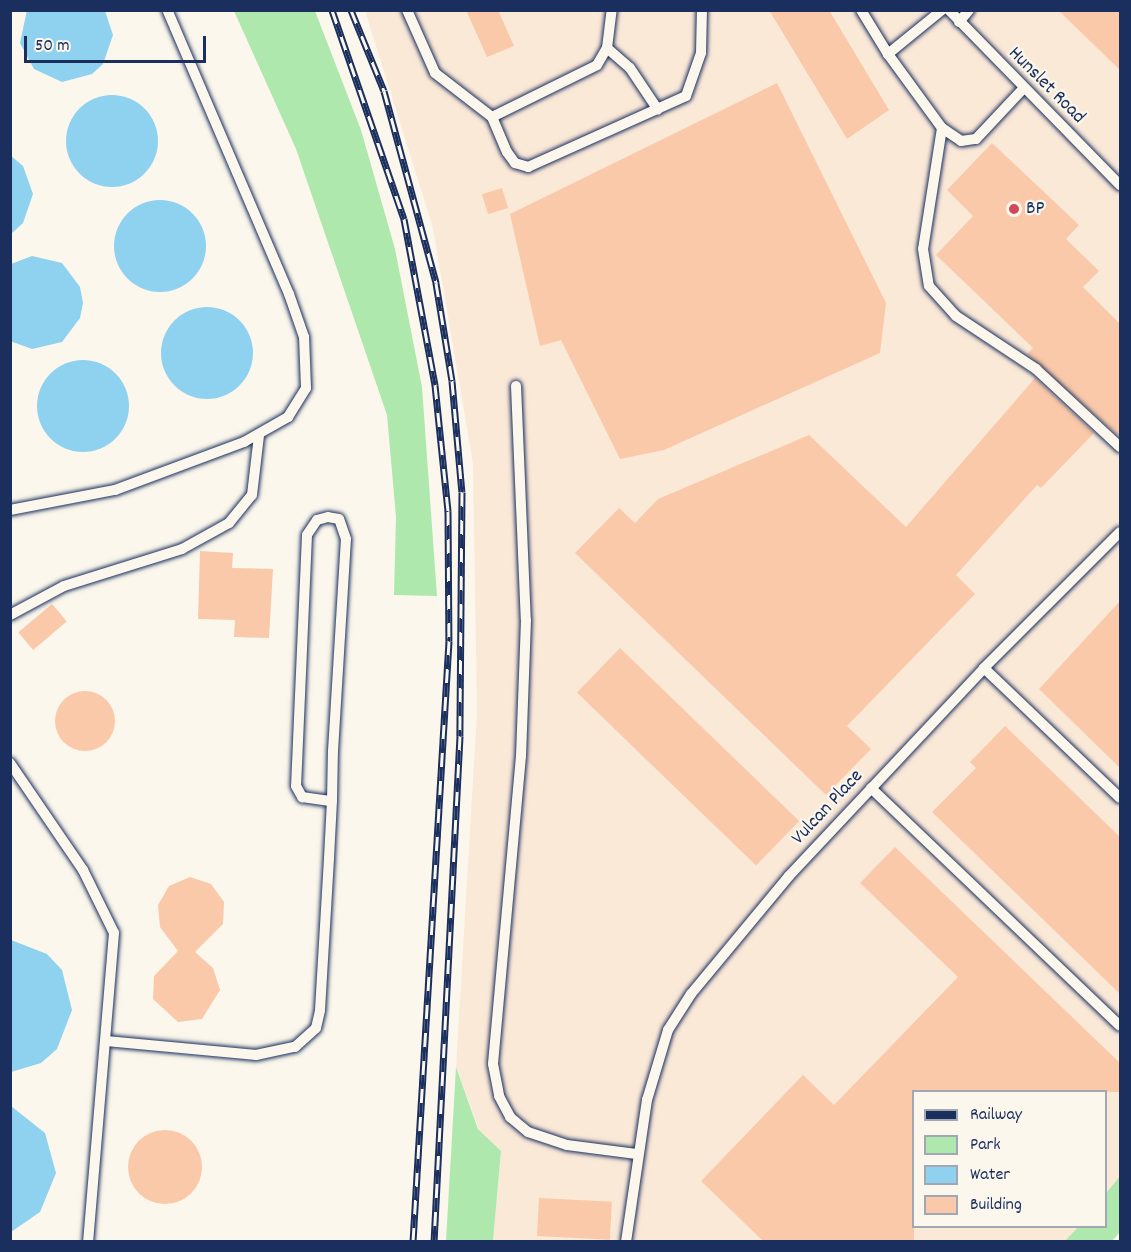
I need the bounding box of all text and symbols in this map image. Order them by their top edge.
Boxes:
scale bar [27,24,208,62]
text: 50 m [35,34,70,59]
street label: Hunslet Road [1002,42,1090,130]
place label: BP [1026,197,1045,221]
marker: BP [1007,202,1021,216]
street label: Vulcan Place [787,765,869,851]
legend [912,1090,1107,1228]
text: Railway [970,1103,1022,1128]
text: Park [970,1133,1001,1158]
text: Water [970,1163,1010,1188]
text: Building [970,1193,1022,1218]

